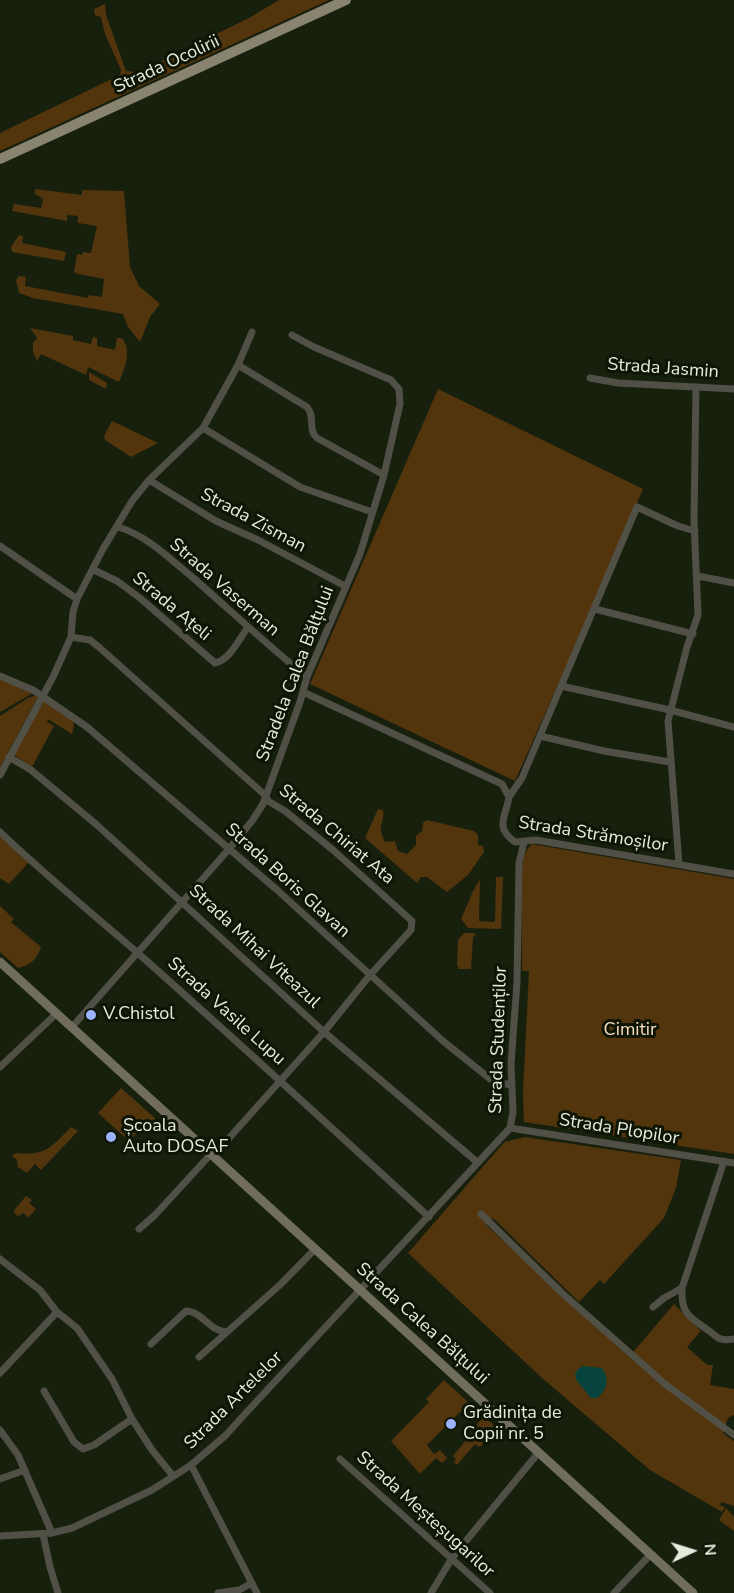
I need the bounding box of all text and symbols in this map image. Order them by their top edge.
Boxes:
street label: Strada Ocolirii [111,31,223,99]
street label: Strada Jasmin [607,354,719,384]
street label: Strada Zisman [196,484,310,558]
street label: Strada Vaserman [165,534,283,642]
street label: Strada Ațeli [127,568,215,646]
street label: Stradela Calea Bălțului [253,583,339,765]
street label: Strada Chiriat Ata [274,780,398,890]
street label: Strada Strămoșilor [517,813,669,857]
street label: Strada Boris Glavan [220,819,354,943]
street label: Strada Mihai Viteazul [184,881,324,1013]
street label: Strada Vasile Lupu [163,953,289,1071]
street label: Strada Studenților [486,966,512,1114]
place label: V.Chistol [103,1004,175,1026]
marker: V.Chistol [84,1008,98,1022]
park label: Cimitir [604,1020,656,1042]
street label: Strada Plopilor [558,1110,680,1150]
place label: Școala Auto DOSAF [123,1116,228,1158]
marker: Școala Auto DOSAF [104,1130,118,1144]
street label: Strada Calea Bălțului [351,1259,493,1389]
street label: Strada Artelelor [180,1347,288,1455]
place label: Grădinița de Copii nr. 5 [463,1403,562,1446]
marker: Grădinița de Copii nr. 5 [444,1417,458,1431]
street label: Strada Meșteșugarilor [351,1447,499,1583]
north arrow [662,1521,722,1581]
text: N [699,1543,721,1556]

